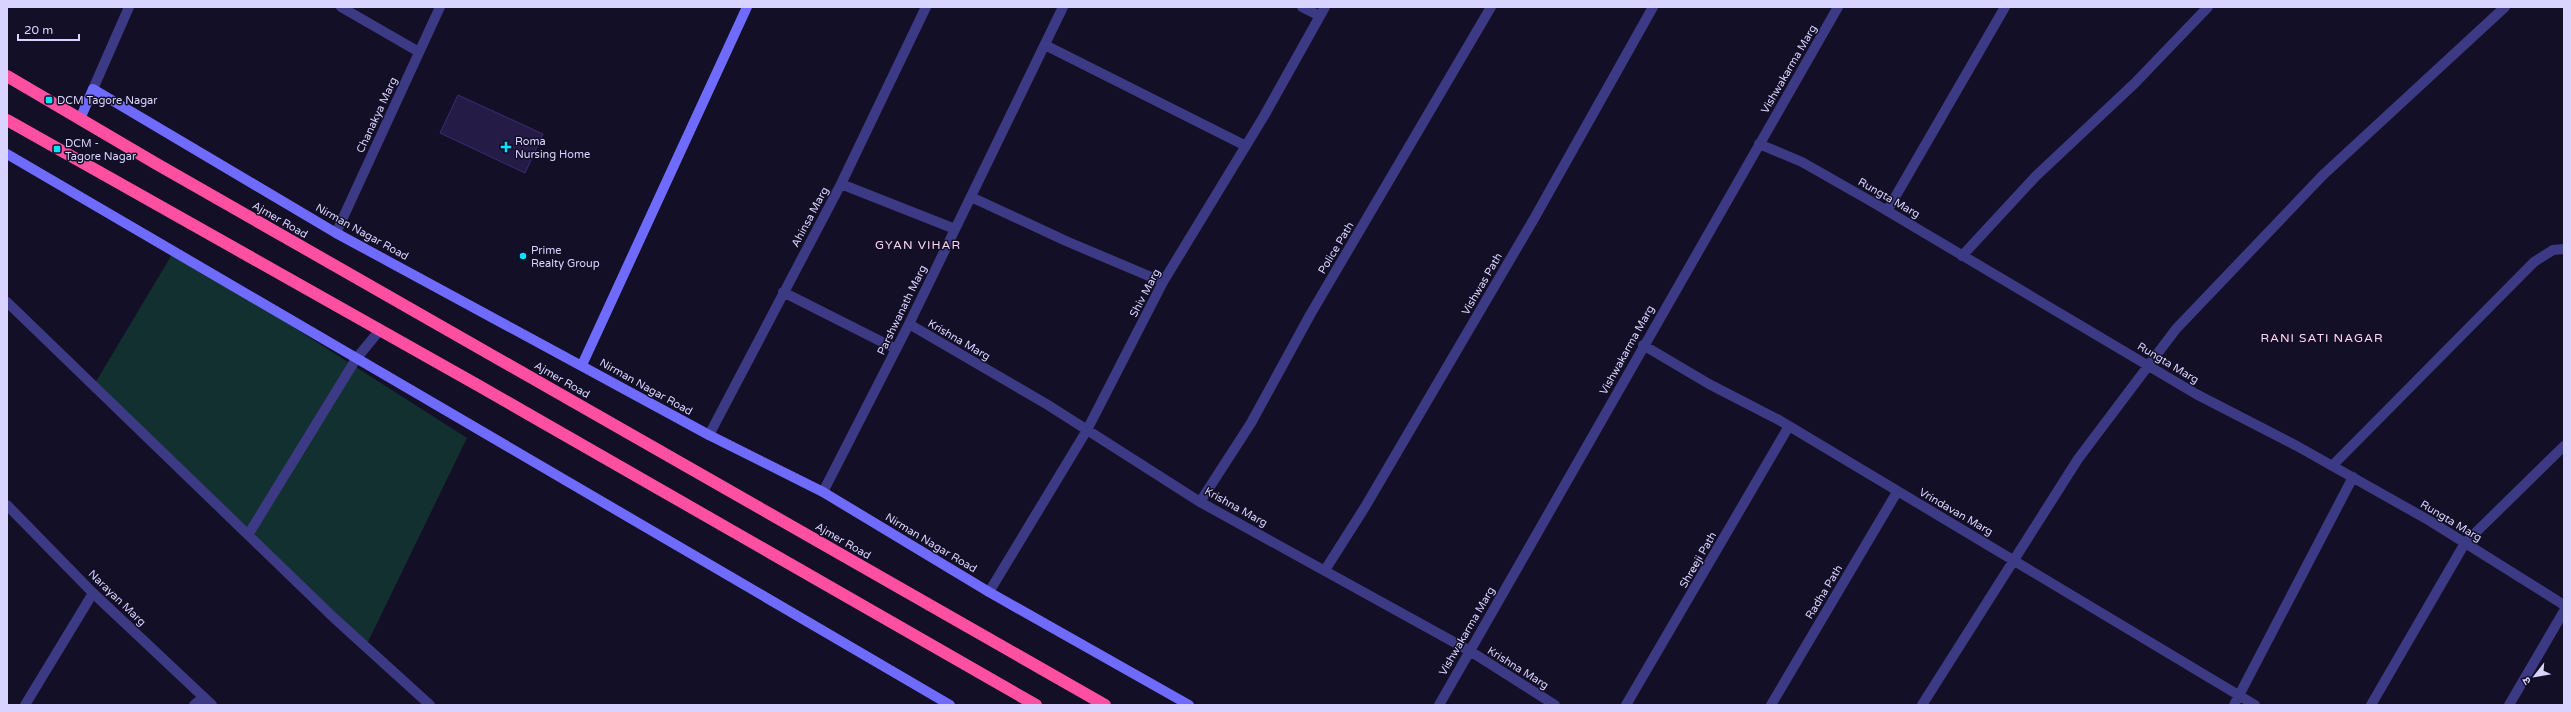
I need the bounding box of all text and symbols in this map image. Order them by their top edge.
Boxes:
scale bar [18,16,79,42]
street label: Vishwakarma Marg [1758,22,1820,116]
text: 20 m [24,23,53,37]
street label: Chanakya Marg [354,75,400,155]
place label: DCM Tagore Nagar [57,94,158,107]
marker: DCM Tagore Nagar [44,95,54,105]
place label: Roma Nursing Home [515,135,590,161]
place label: DCM - Tagore Nagar [65,137,137,163]
marker: Roma Nursing Home [500,141,512,153]
marker: DCM - Tagore Nagar [52,144,62,154]
street label: Rungta Marg [1856,175,1922,221]
street label: Ahinsa Marg [789,185,831,249]
street label: Ajmer Road [250,199,310,241]
street label: Nirman Nagar Road [313,201,411,263]
street label: Police Path [1315,220,1357,276]
district label: GYAN VIHAR [875,238,961,252]
place label: Prime Realty Group [531,244,600,270]
marker: Prime Realty Group [518,251,528,261]
street label: Vishwas Path [1459,251,1505,317]
street label: Parshwanath Marg [875,263,929,357]
street label: Shiv Marg [1127,267,1163,319]
street label: Vishwakarma Marg [1597,303,1657,397]
street label: Krishna Marg [926,317,993,363]
district label: RANI SATI NAGAR [2260,331,2384,345]
street label: Rungta Marg [2135,340,2201,386]
street label: Nirman Nagar Road [597,356,695,418]
street label: Ajmer Road [532,359,592,401]
street label: Krishna Marg [1202,484,1270,530]
street label: Vrindavan Marg [1917,486,1995,538]
street label: Rungta Marg [2418,498,2484,544]
street label: Nirman Nagar Road [883,511,979,575]
street label: Ajmer Road [813,520,873,562]
street label: Shreeji Path [1677,530,1719,590]
street label: Radha Path [1803,563,1845,621]
street label: Narayan Marg [86,567,148,629]
street label: Vishwakarma Marg [1436,584,1498,678]
street label: Krishna Marg [1485,644,1551,692]
north arrow [2515,656,2555,696]
text: उ [2519,674,2534,687]

